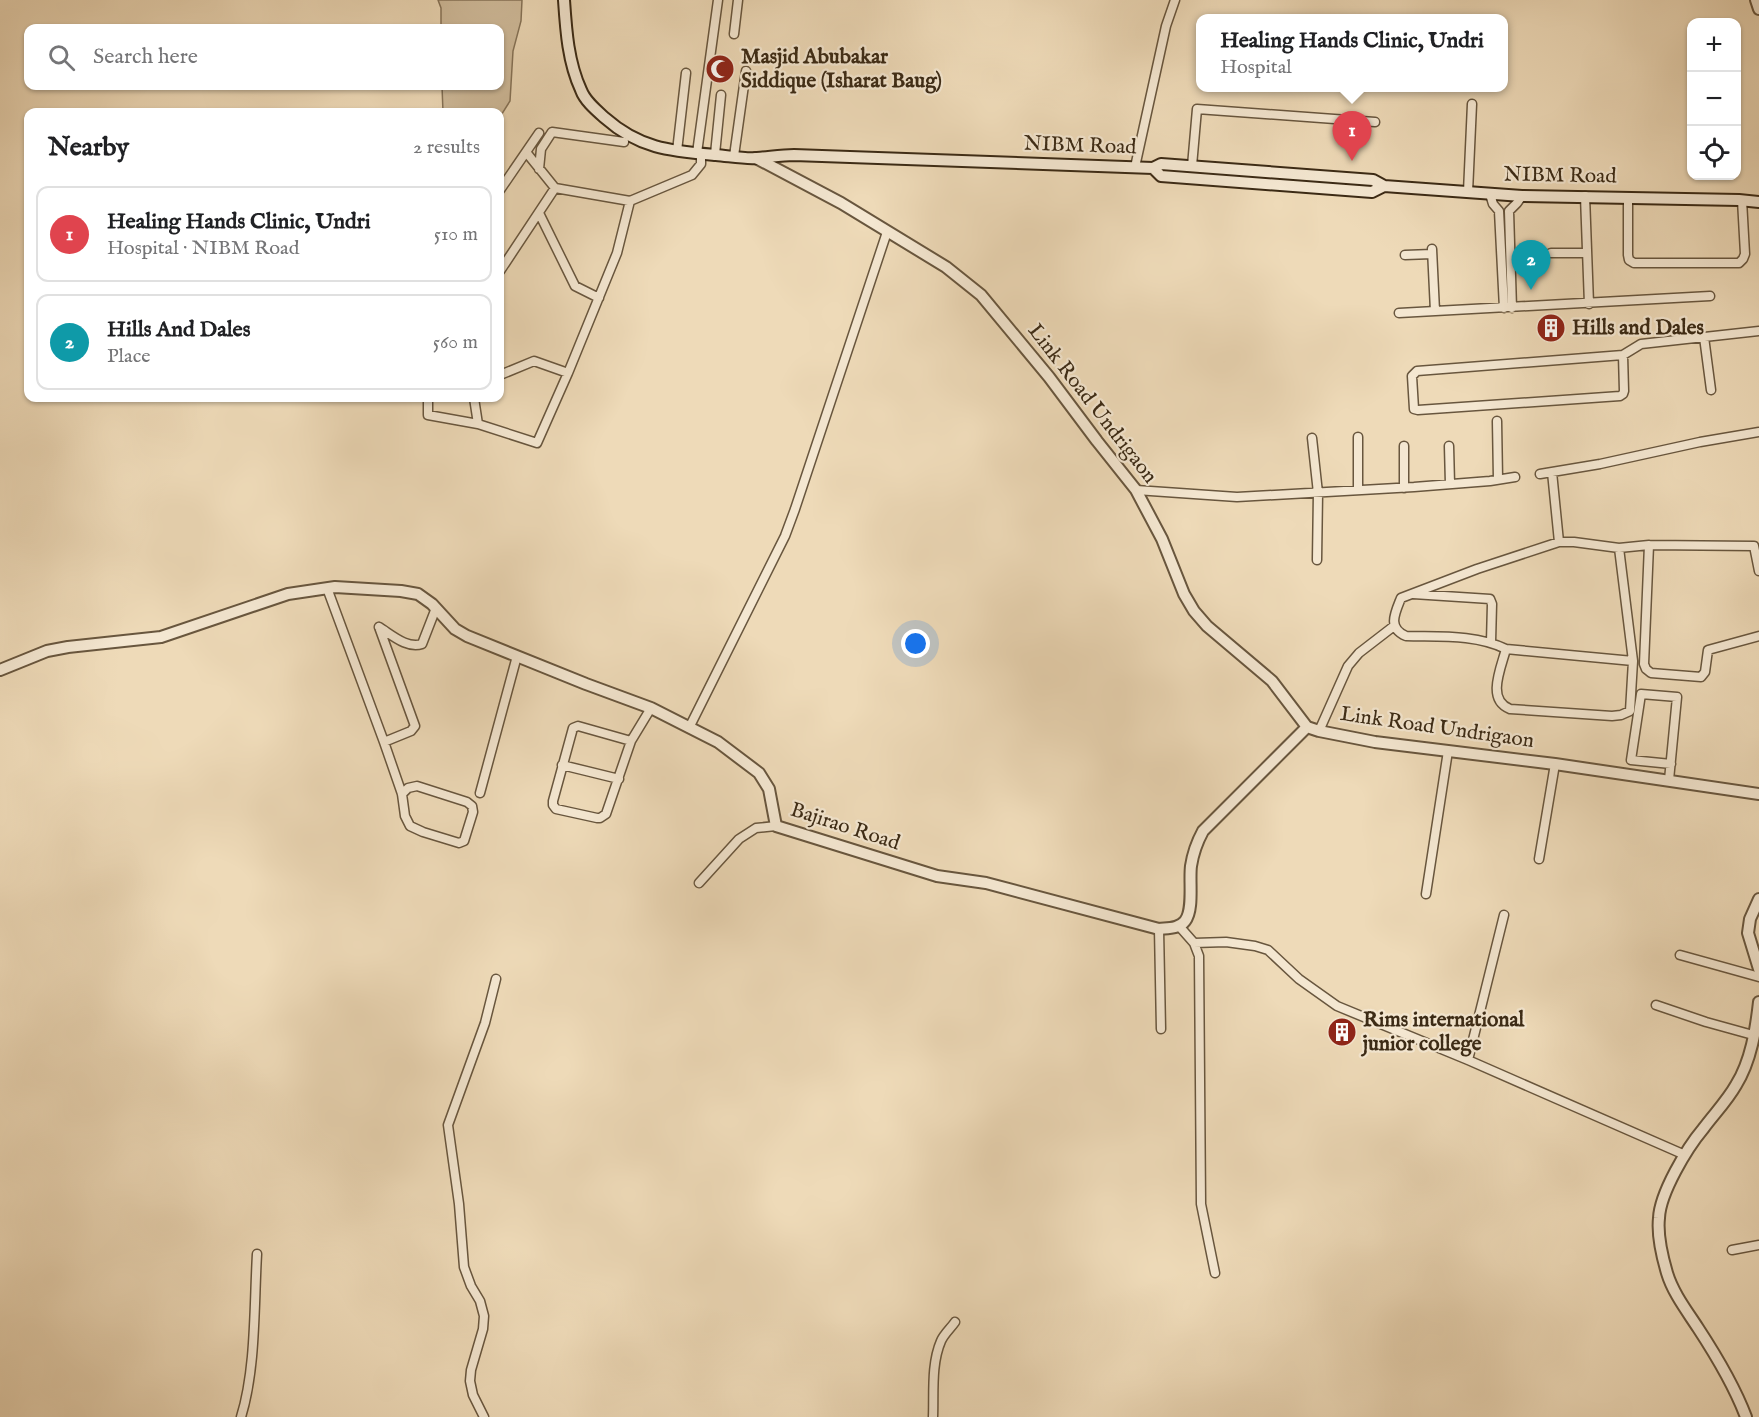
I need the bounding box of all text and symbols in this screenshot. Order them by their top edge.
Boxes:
popup [1196,14,1508,92]
map controls [1687,18,1741,180]
button: + [1687,18,1741,72]
search box [24,24,504,90]
text: Healing Hands Clinic, Undri [1220,27,1484,55]
icon: search [45,41,78,74]
text: Search here [93,43,198,71]
place label: Masjid Abubakar Siddique (Isharat Baug) [741,44,942,95]
mosque icon: Masjid Abubakar Siddique (Isharat Baug) [704,53,736,85]
text: Hospital [1220,55,1292,80]
button: − [1687,72,1741,126]
pin: 1 [1332,112,1372,161]
button: locate [1687,126,1741,180]
text: Nearby [48,131,129,164]
street label: NIBM Road [1023,131,1138,161]
text: 2 results [413,135,480,160]
street label: NIBM Road [1503,162,1617,190]
text: Healing Hands Clinic, Undri [107,208,371,236]
text: 1 [66,222,73,247]
text: 510 m [434,222,478,247]
text: Hospital · NIBM Road [107,236,299,261]
pin: 2 [1512,240,1550,290]
building icon: Hills and Dales [1535,312,1567,344]
place label: Hills and Dales [1572,315,1704,342]
text: Hills And Dales [107,316,250,344]
street label: Link Road Undrigaon [1021,319,1163,489]
text: 2 [65,330,74,355]
text: 560 m [433,330,478,355]
text: Place [107,344,150,369]
your location [901,629,930,658]
street label: Link Road Undrigaon [1338,701,1536,755]
street label: Bajirao Road [787,797,904,858]
place label: Rims international junior college [1360,1007,1525,1058]
building icon: Rims international junior college [1326,1016,1358,1048]

